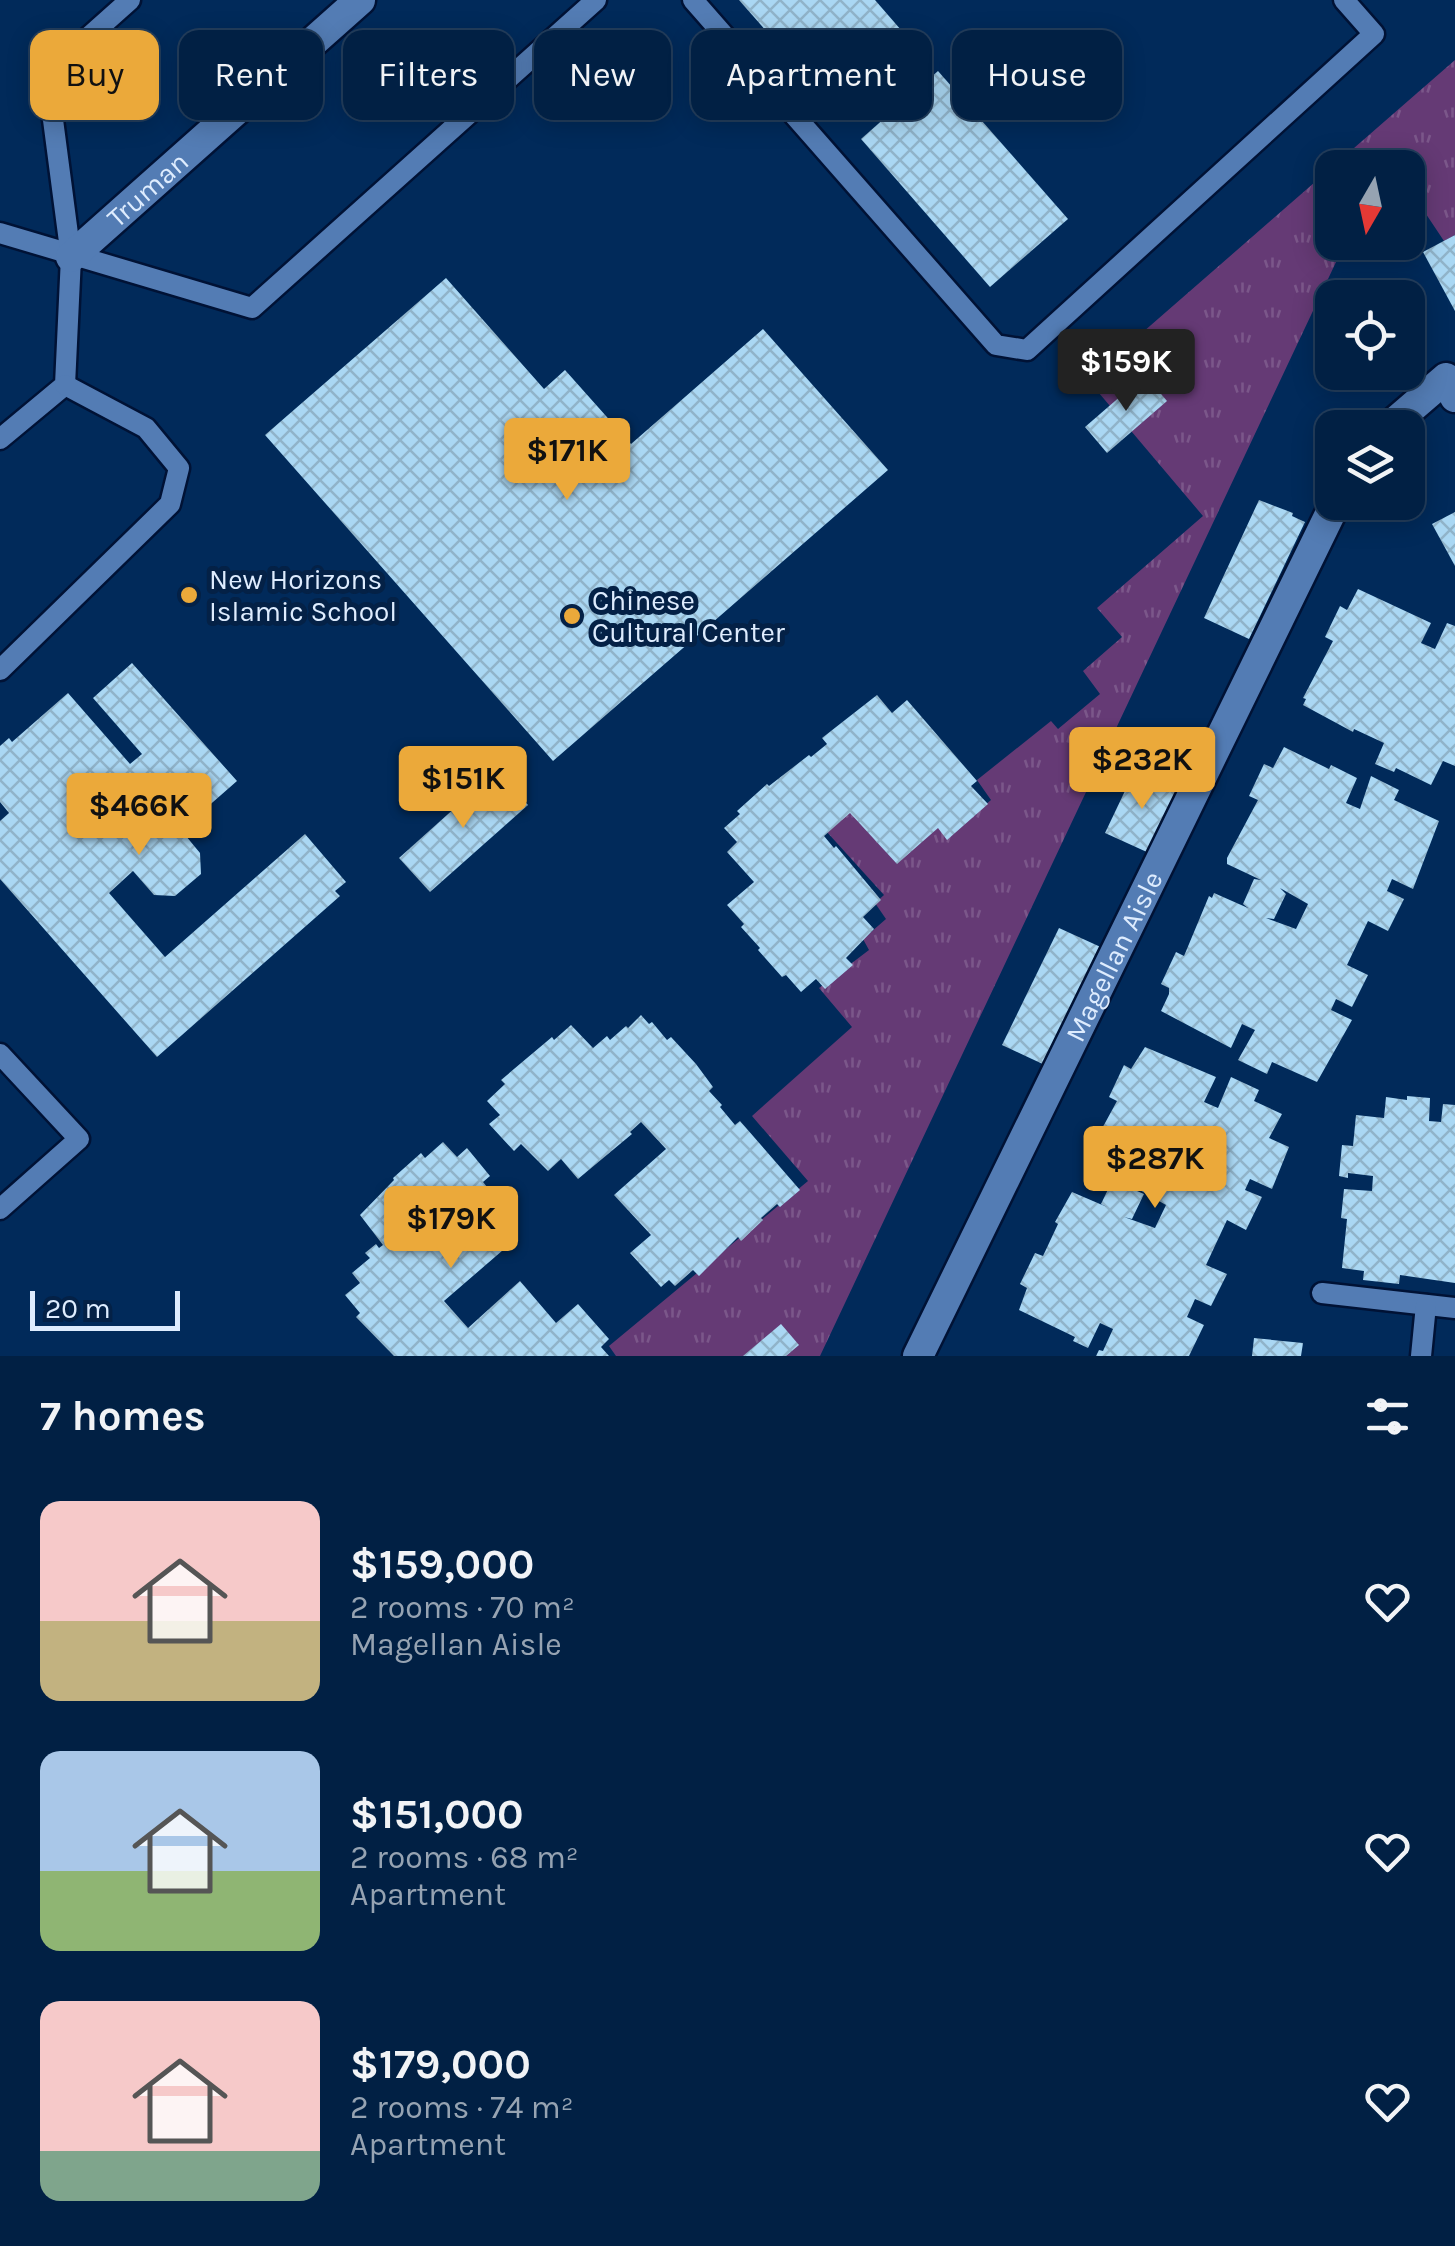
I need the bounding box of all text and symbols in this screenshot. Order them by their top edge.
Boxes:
chip: Buy [30,30,159,120]
chip: Rent [179,30,323,120]
chip: Filters [343,30,514,120]
chip: New [534,30,671,120]
chip: Apartment [691,30,932,120]
chip: House [952,30,1122,120]
street label: Truman [100,145,195,234]
north arrow [1315,150,1425,260]
map controls [1315,150,1425,520]
button: locate [1315,280,1425,390]
pin: $159K [1056,329,1196,414]
text: $159K [1080,343,1172,380]
button: layers [1315,410,1425,520]
pin: $171K [497,418,637,503]
text: $171K [526,432,608,469]
place label: New Horizons Islamic School [209,563,397,628]
marker: New Horizons Islamic School [178,584,200,606]
place label: Chinese Cultural Center [592,584,786,649]
marker: Chinese Cultural Center [561,605,583,627]
pin: $232K [1072,727,1212,812]
text: $232K [1091,741,1193,778]
pin: $151K [393,746,533,831]
text: $151K [421,760,505,797]
pin: $466K [69,773,209,858]
text: $466K [89,787,189,824]
street label: Magellan Aisle [1059,866,1170,1047]
pin: $287K [1085,1126,1225,1211]
text: $287K [1106,1140,1204,1177]
pin: $179K [381,1186,521,1271]
text: $179K [406,1200,496,1237]
scale bar [30,1286,180,1330]
text: 20 m [45,1292,111,1325]
icon: filters [1360,1389,1415,1444]
text: 7 homes [40,1391,206,1441]
text: $159,000 [350,1539,534,1589]
icon: home [120,1541,240,1661]
icon: heart [1360,1574,1415,1629]
text: 2 rooms · 70 m² [350,1589,575,1626]
text: Magellan Aisle [350,1626,562,1663]
text: $151,000 [350,1789,524,1839]
icon: home [120,1791,240,1911]
icon: heart [1360,1824,1415,1879]
text: 2 rooms · 68 m² [350,1839,579,1876]
text: Apartment [350,1876,506,1913]
text: $179,000 [350,2039,531,2089]
icon: home [120,2041,240,2161]
icon: heart [1360,2074,1415,2129]
text: 2 rooms · 74 m² [350,2089,574,2126]
text: Apartment [350,2126,506,2163]

